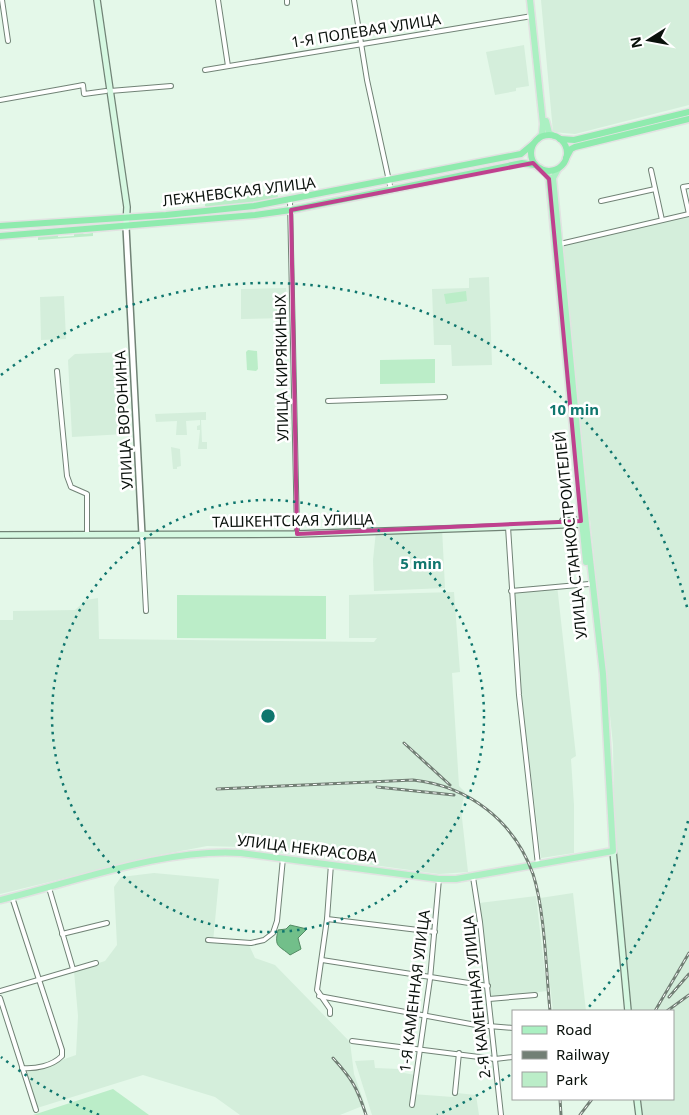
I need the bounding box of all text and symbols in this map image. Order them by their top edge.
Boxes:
street label: 1-Я ПОЛЕВАЯ УЛИЦА [290,8,442,52]
north arrow [624,15,674,65]
text: N [625,35,646,50]
street label: ЛЕЖНЕВСКАЯ УЛИЦА [161,172,317,210]
street label: УЛИЦА КИРЯКИНЫХ [270,294,292,442]
street label: УЛИЦА ВОРОНИНА [109,350,137,490]
text: 10 min [549,399,599,419]
street label: УЛИЦА СТАНКОСТРОИТЕЛЕЙ [549,430,591,640]
street label: ТАШКЕНТСКАЯ УЛИЦА [212,509,374,531]
text: 5 min [400,553,442,573]
centre of rings [259,707,277,725]
street label: УЛИЦА НЕКРАСОВА [236,830,379,867]
street label: 1-Я КАМЕННАЯ УЛИЦА [394,908,434,1073]
street label: 2-Я КАМЕННАЯ УЛИЦА [457,914,494,1079]
legend [512,1010,674,1100]
text: Road [556,1019,592,1039]
text: Railway [556,1044,610,1064]
text: Park [556,1069,588,1089]

